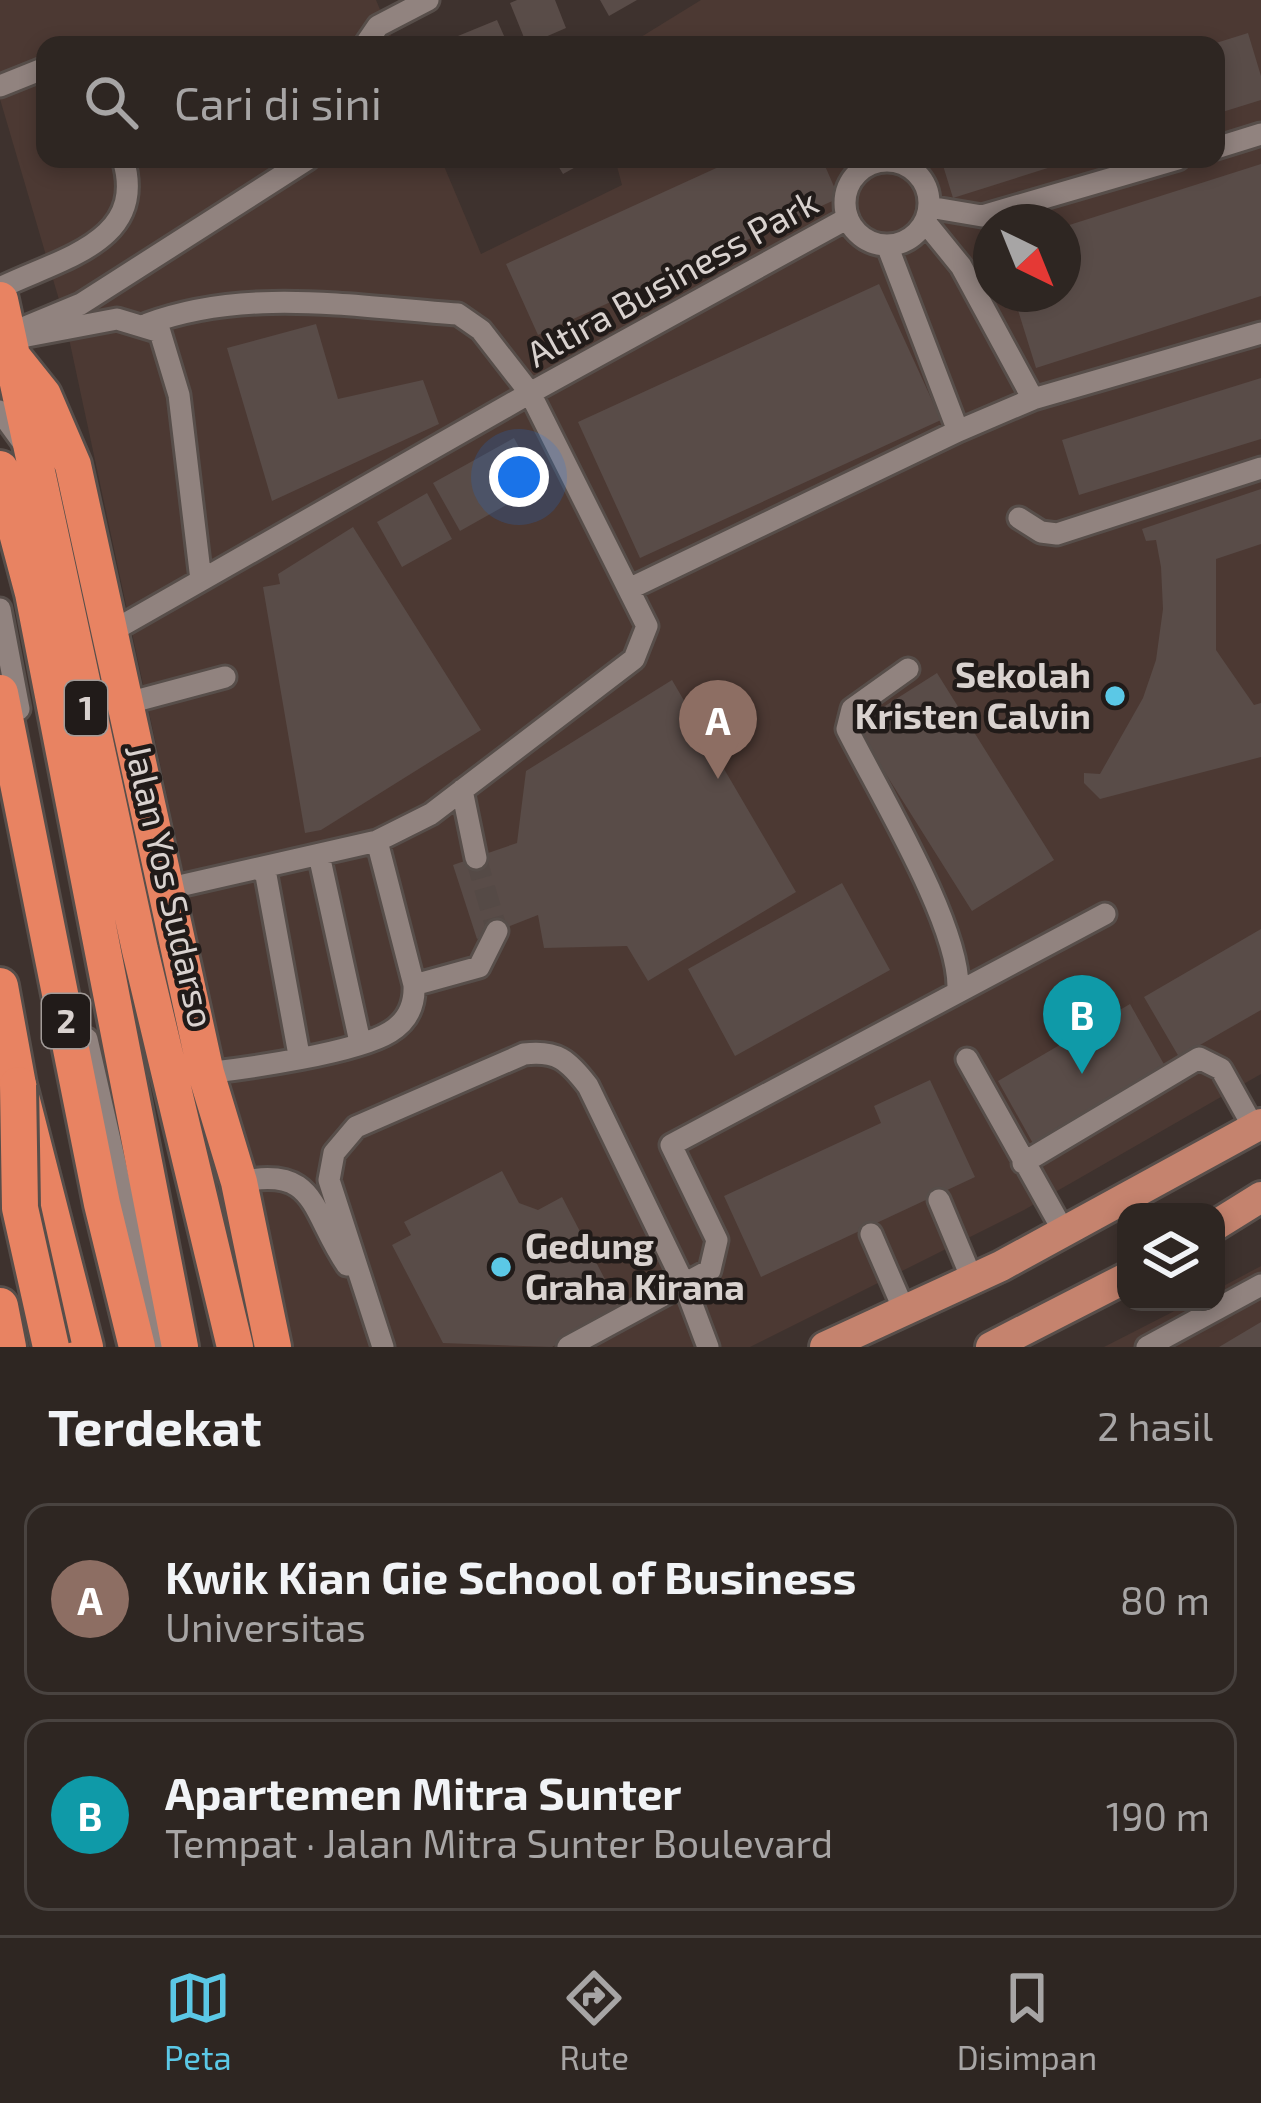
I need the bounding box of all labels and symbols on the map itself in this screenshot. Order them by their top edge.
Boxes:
street label: Altira Business Park [518,179,824,375]
north arrow [973,204,1081,312]
your location [489,447,549,507]
place label: Sekolah Kristen Calvin [855,652,1091,736]
pin: A [679,680,757,779]
road number: 1 [65,681,107,735]
marker: Sekolah Kristen Calvin [1102,683,1128,709]
street label: Jalan Yos Sudarso [118,740,225,1032]
pin: B [1043,975,1121,1074]
road number: 2 [42,994,90,1048]
place label: Gedung Graha Kirana [525,1223,745,1307]
marker: Gedung Graha Kirana [488,1254,514,1280]

